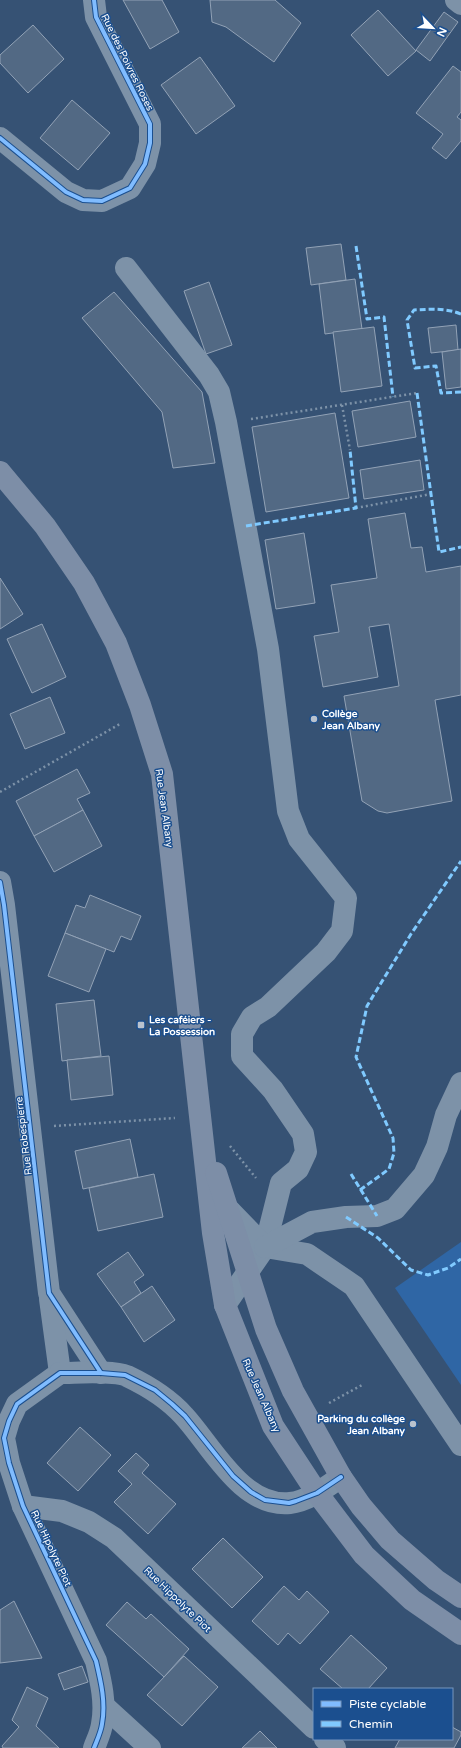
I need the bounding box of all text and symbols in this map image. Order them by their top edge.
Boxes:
north arrow [413,8,453,48]
street label: Rue des Poivres Roses [98,12,156,113]
text: N [434,25,449,39]
place label: Collège Jean Albany [321,708,380,732]
marker: Collège Jean Albany [309,714,319,724]
street label: Rue Jean Albany [153,768,176,849]
place label: Les caféiers - La Possession [149,1014,215,1038]
marker: Les caféiers - La Possession [136,1020,146,1030]
street label: Rue Robespierre [13,1096,35,1176]
street label: Rue Jean Albany [239,1357,283,1435]
place label: Parking du collège Jean Albany [317,1413,406,1437]
marker: Parking du collège Jean Albany [408,1419,418,1429]
street label: Rue Hipolyte Piot [28,1508,74,1589]
street label: Rue Hippolyte Piot [141,1564,214,1635]
legend [313,1688,453,1740]
text: Piste cyclable [349,1697,427,1711]
text: Chemin [349,1717,393,1731]

